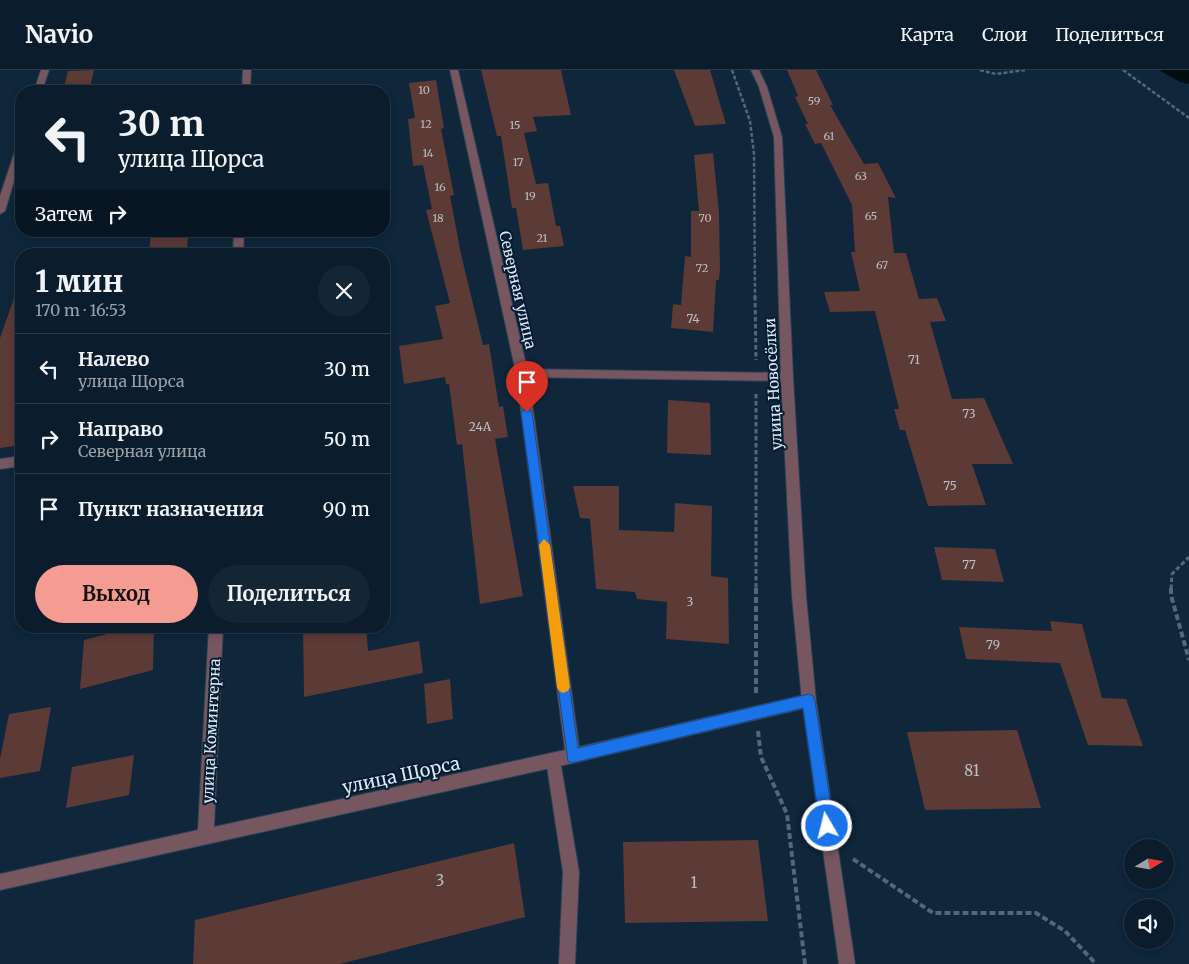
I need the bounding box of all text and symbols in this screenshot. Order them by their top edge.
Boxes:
text: Navio [25,19,93,50]
text: Карта [900,23,954,46]
text: Слои [982,23,1027,46]
text: Поделиться [1055,23,1164,46]
house number: 10 [418,83,430,97]
house number: 59 [808,94,821,108]
text: 30 m [118,102,204,146]
icon: left [35,105,100,170]
house number: 12 [420,117,432,131]
house number: 15 [509,118,521,132]
house number: 61 [824,129,834,143]
text: улица Щорса [118,145,264,173]
house number: 14 [422,146,434,160]
house number: 17 [513,155,523,169]
house number: 63 [855,169,867,183]
house number: 16 [434,180,446,194]
house number: 19 [524,189,536,203]
icon: right [103,200,131,228]
text: Затем [35,202,93,226]
house number: 65 [865,209,877,223]
house number: 18 [432,211,444,225]
house number: 70 [698,211,712,225]
street label: Северная улица [495,229,541,351]
house number: 21 [536,231,548,245]
house number: 67 [876,258,888,272]
house number: 72 [696,261,708,275]
text: 1 мин [35,262,123,300]
button: close [318,265,370,317]
text: 170 m · 16:53 [35,300,126,320]
house number: 74 [686,311,700,326]
street label: улица Новосёлки [760,317,786,451]
text: Налево [78,347,149,371]
house number: 71 [908,352,921,367]
icon: left [35,355,63,383]
text: 30 m [324,357,370,381]
pin [506,361,548,412]
icon: arrive [513,368,541,396]
text: улица Щорса [78,371,184,391]
house number: 73 [962,406,976,421]
text: Направо [78,417,163,441]
house number: 24А [469,419,492,434]
icon: right [35,425,63,453]
text: 50 m [324,427,370,451]
text: Северная улица [78,441,206,461]
house number: 75 [943,478,957,493]
icon: arrive [35,495,63,523]
text: Пункт назначения [78,497,264,521]
text: 90 m [323,497,370,521]
house number: 77 [962,557,976,572]
button: Выход [35,565,198,623]
button: Поделиться [208,565,370,623]
house number: 3 [687,594,694,609]
house number: 79 [986,637,1000,652]
street label: улица Коминтерна [198,658,224,804]
street label: улица Щорса [340,751,462,799]
house number: 81 [964,761,980,780]
position arrow [800,799,852,851]
north arrow [1124,839,1174,889]
map controls [1124,839,1174,949]
house number: 3 [436,871,444,890]
house number: 1 [691,873,698,892]
button: sound [1124,899,1174,949]

